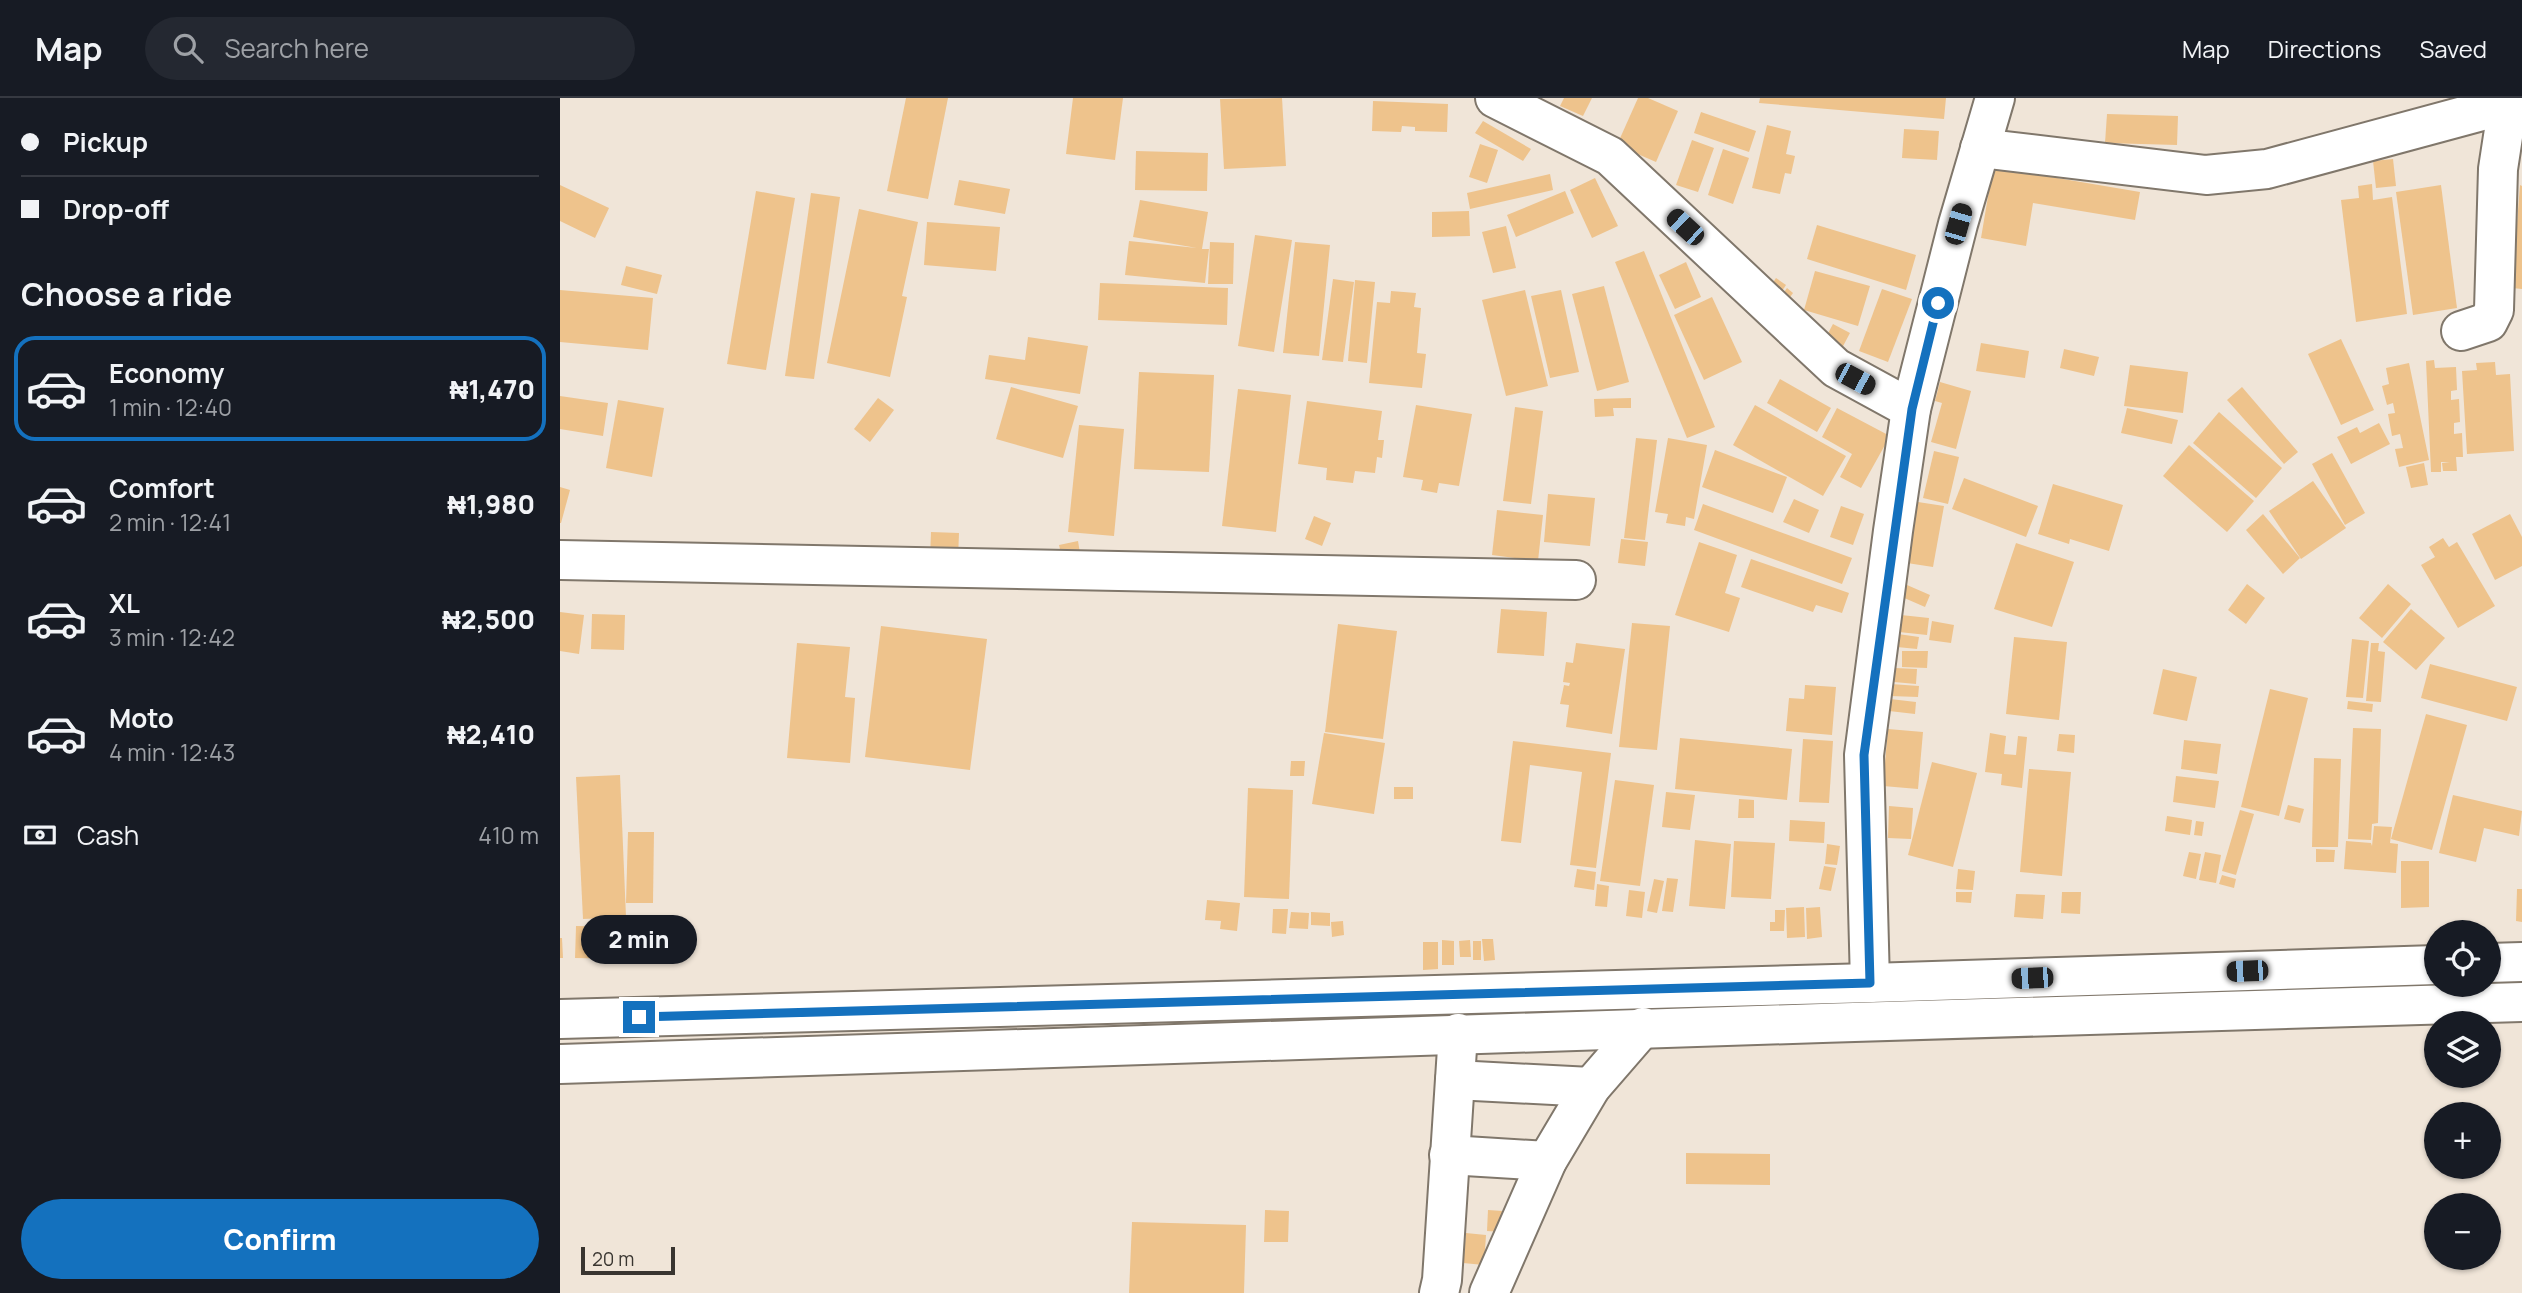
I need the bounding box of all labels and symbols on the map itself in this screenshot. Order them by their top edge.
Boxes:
car [1943,201,1974,247]
car [1663,205,1708,249]
route start [1922,287,1954,319]
car [1832,360,1879,398]
callout: 2 min [581,916,697,964]
car [2226,960,2269,982]
car [2011,967,2054,989]
route end [623,1001,655,1033]
scale bar [581,1244,676,1276]

